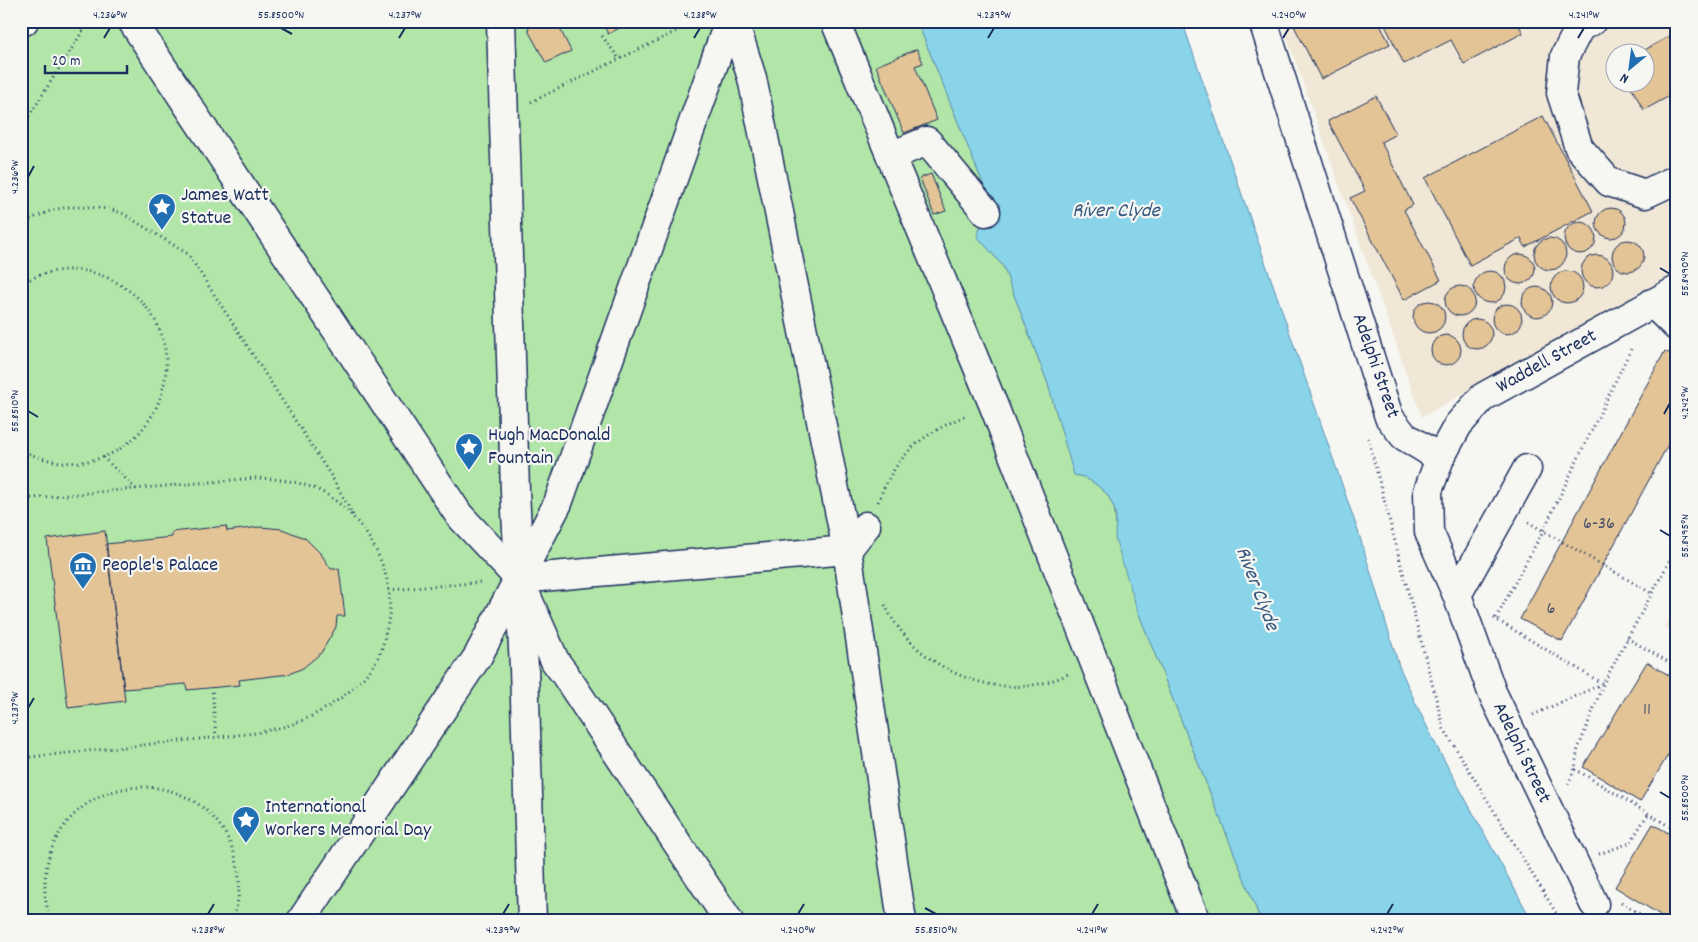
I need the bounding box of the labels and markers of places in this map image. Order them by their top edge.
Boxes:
place label: James Watt Statue [181,182,269,233]
place icon: James Watt Statue [147,192,177,231]
place label: Hugh MacDonald Fountain [488,422,610,473]
place icon: Hugh MacDonald Fountain [454,432,484,471]
museum icon: People's Palace [68,551,98,590]
place label: People's Palace [102,552,218,580]
place label: International Workers Memorial Day [265,794,432,845]
place icon: International Workers Memorial Day [231,805,261,844]

